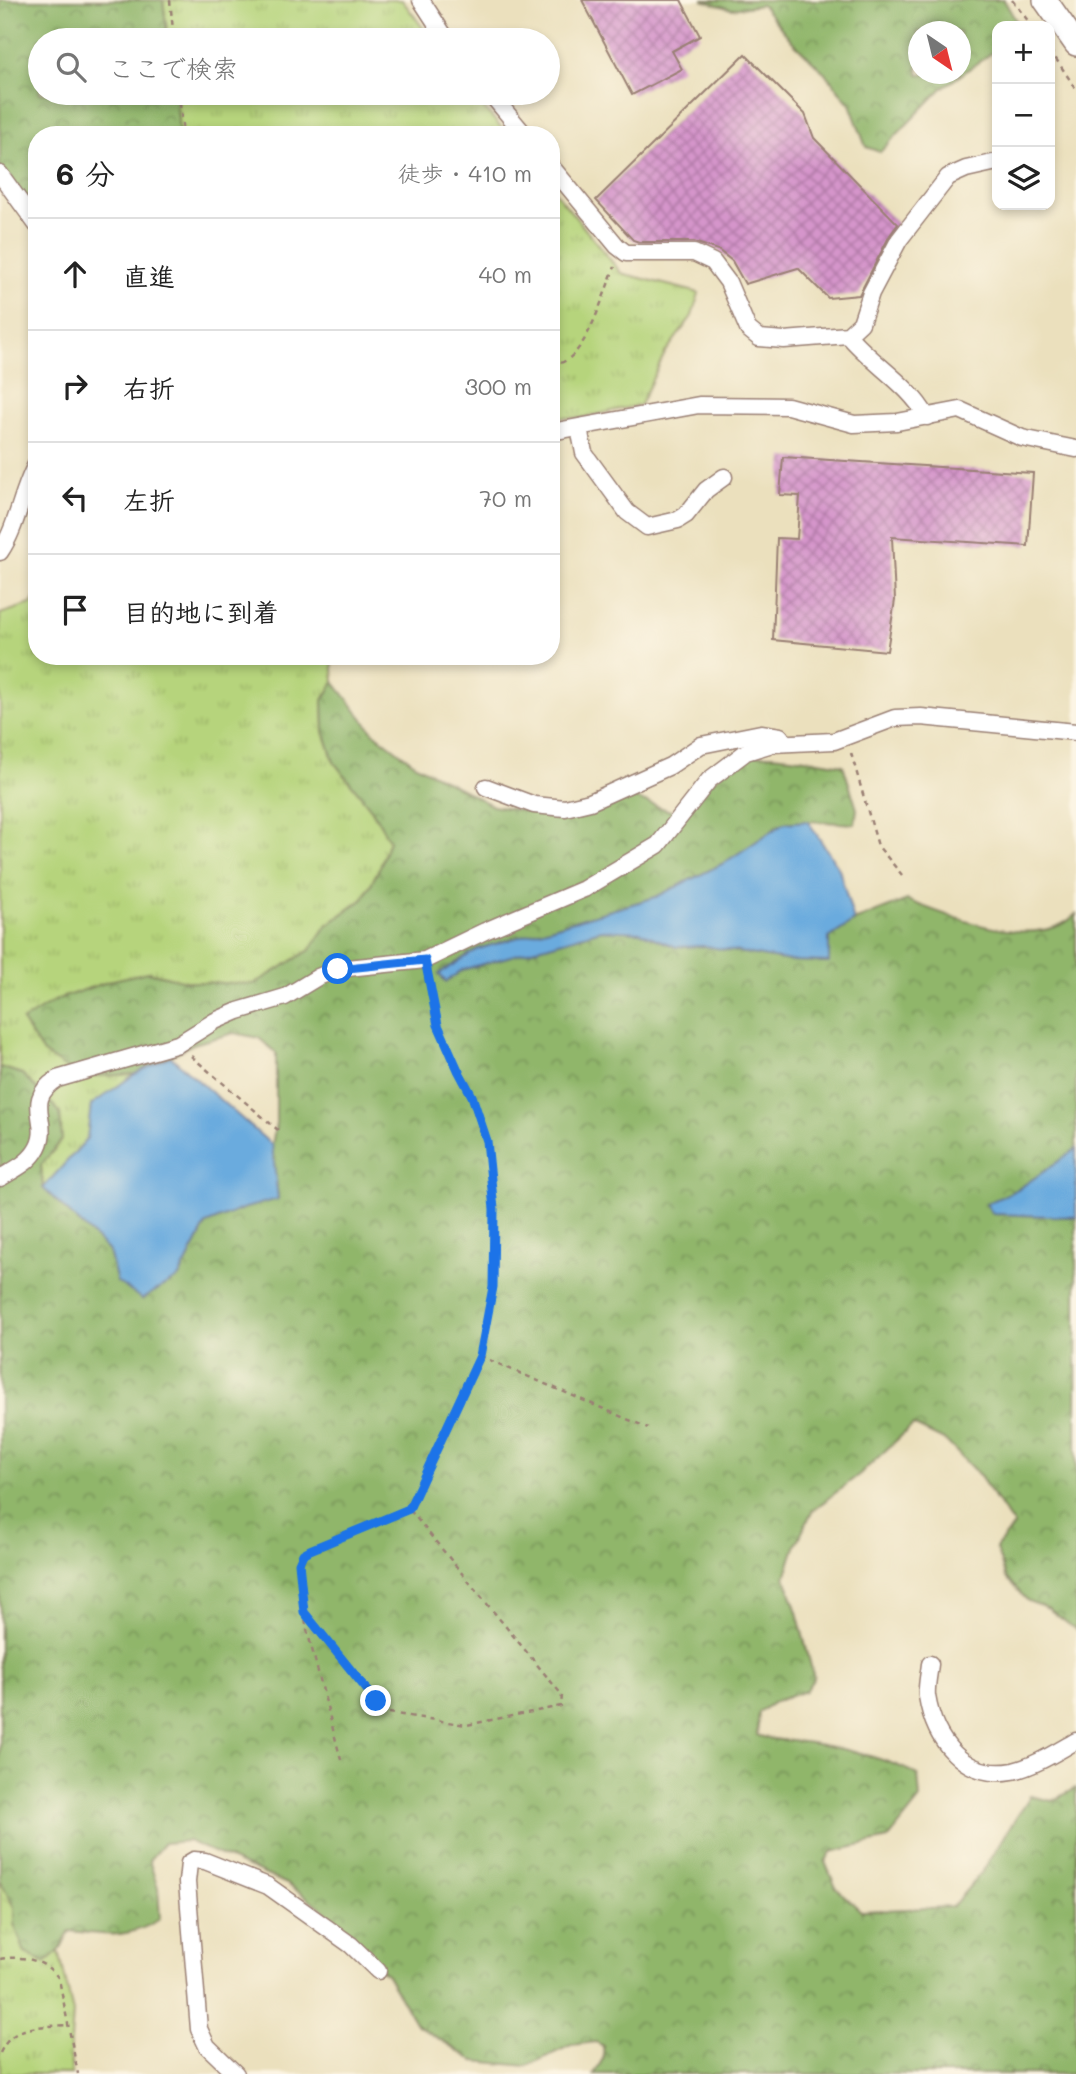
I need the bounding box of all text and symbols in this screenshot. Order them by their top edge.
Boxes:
north arrow [908,21,971,84]
map controls [992,21,1055,210]
button: + [992,21,1055,84]
search box [28,28,560,105]
icon: search [52,48,90,86]
text: ここで検索 [108,51,238,85]
button: − [992,84,1055,147]
button: layers [992,147,1055,210]
text: 6 分 [56,153,115,193]
text: 徒歩 · 410 m [398,158,532,188]
icon: ahead [56,255,94,293]
text: 直進 [123,259,175,293]
text: 40 m [479,259,532,289]
icon: right [56,367,94,405]
text: 右折 [123,371,175,405]
text: 300 m [464,371,532,401]
icon: left [56,479,94,517]
text: 左折 [123,483,175,517]
text: 70 m [479,483,532,513]
icon: arrive [56,591,94,629]
text: 目的地に到着 [123,595,279,629]
route start [322,953,353,984]
route end [360,1685,391,1716]

